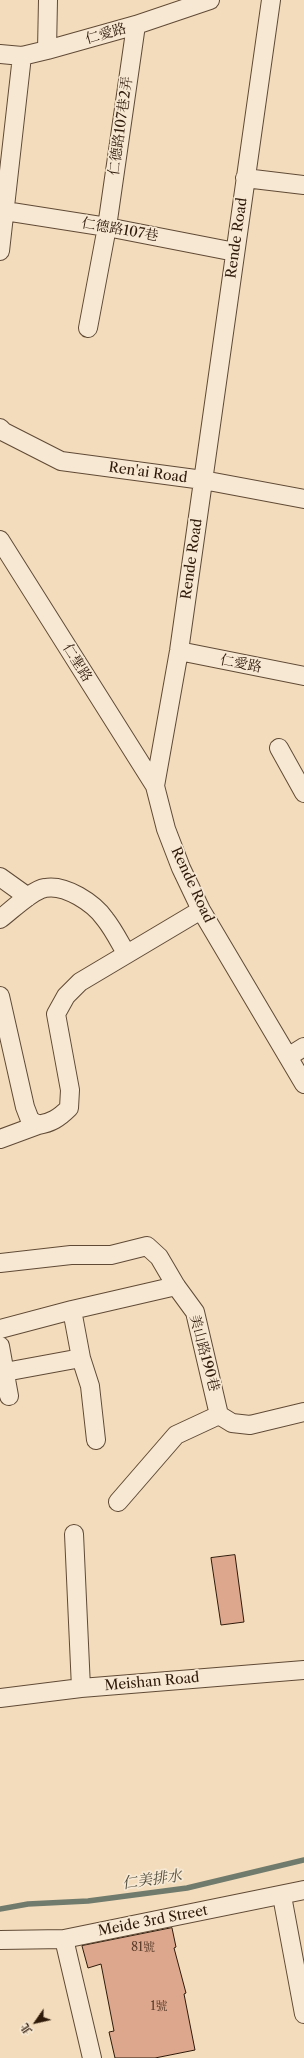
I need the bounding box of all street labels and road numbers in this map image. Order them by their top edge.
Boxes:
street label: 仁愛路 [83,20,129,48]
street label: 仁德路107巷2弄 [106,75,136,177]
street label: Rende Road [223,196,251,280]
street label: 仁德路107巷 [80,215,160,245]
street label: Ren'ai Road [107,459,189,487]
street label: Rende Road [178,517,206,601]
street label: 仁聖路 [59,641,95,685]
street label: 仁愛路 [219,652,263,676]
street label: Rende Road [167,845,217,925]
street label: 美山路190巷 [186,1313,222,1393]
street label: Meishan Road [104,1669,200,1695]
street label: Meide 3rd Street [97,1902,209,1940]

